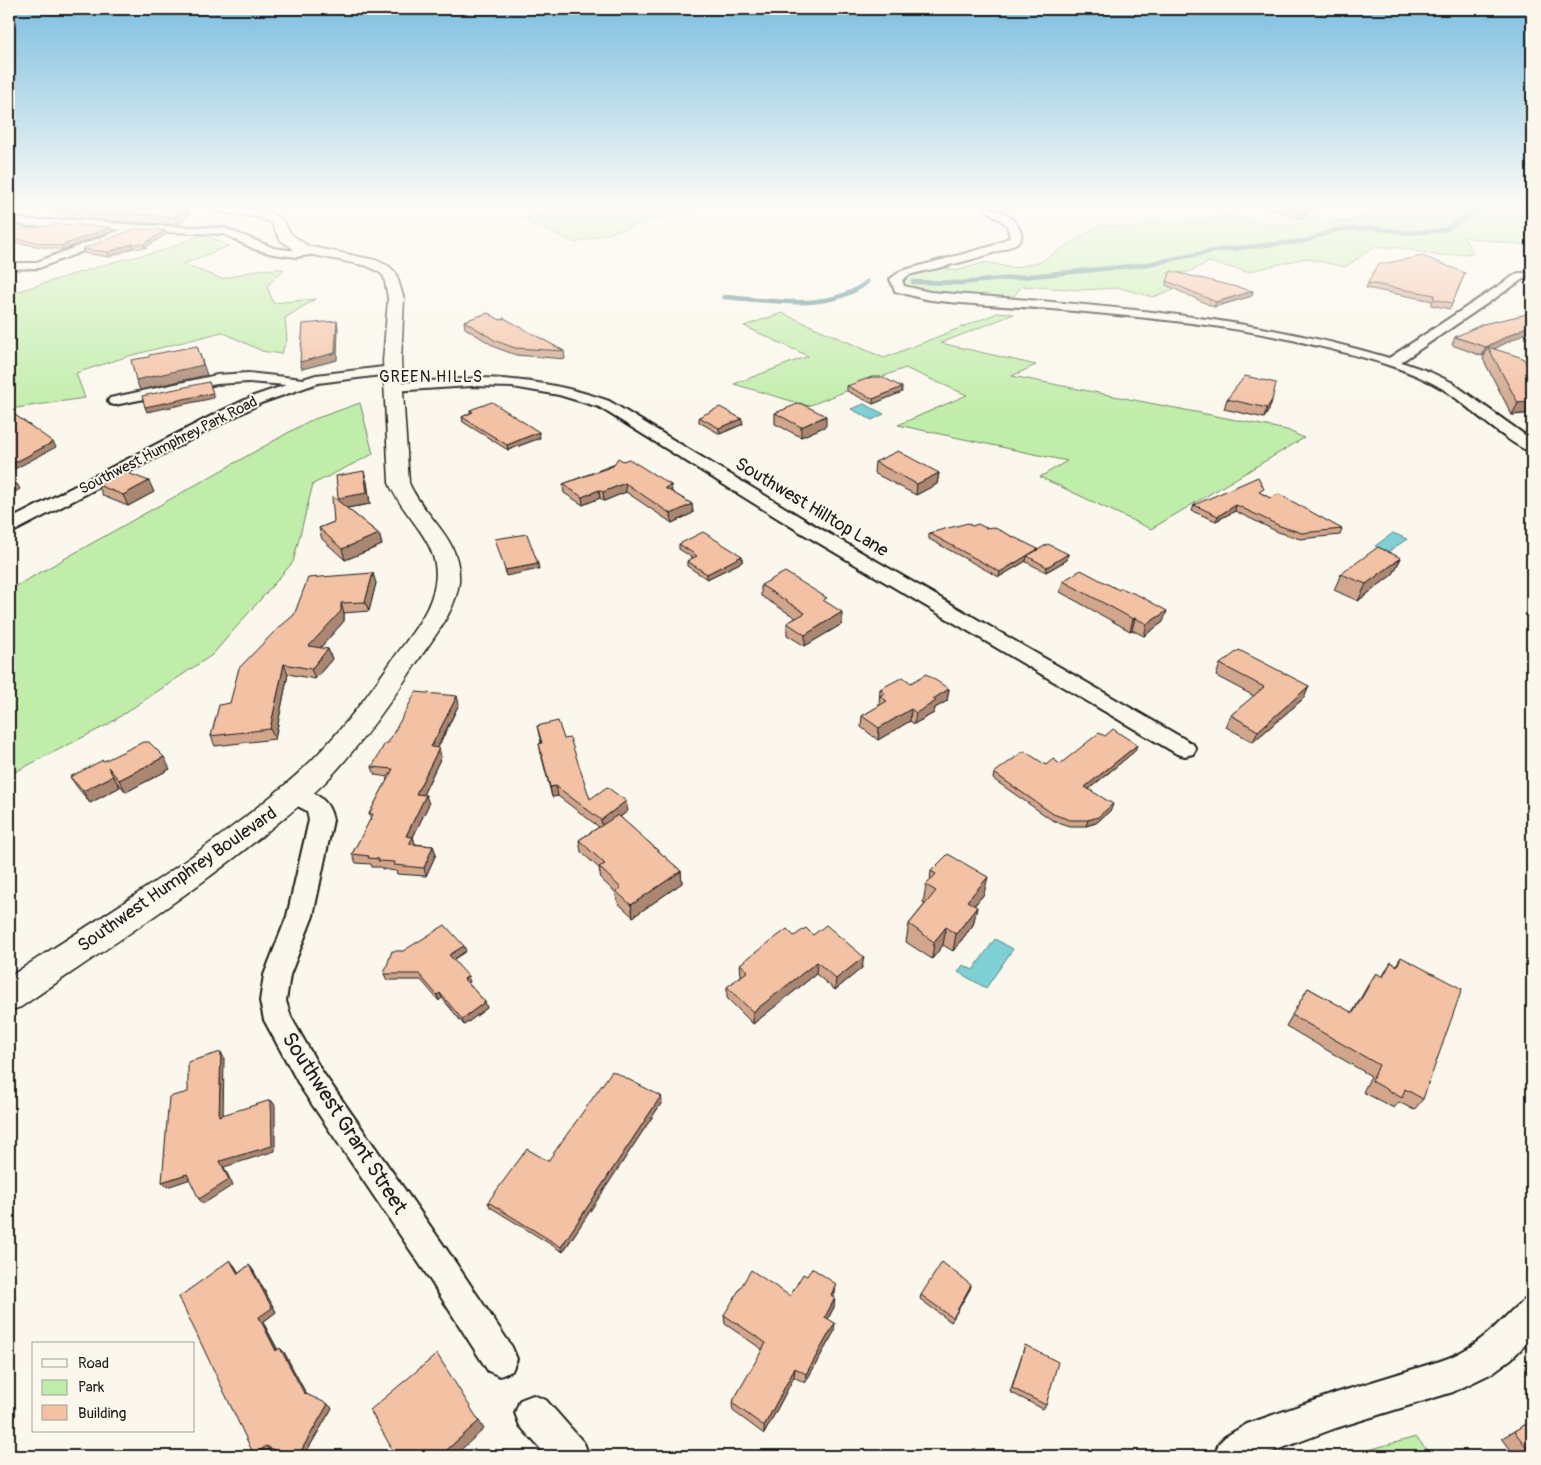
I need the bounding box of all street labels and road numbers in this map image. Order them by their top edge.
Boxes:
street label: Southwest Humphrey Park Road [76,392,261,499]
street label: Southwest Hilltop Lane [731,453,893,562]
street label: Southwest Humphrey Boulevard [73,802,281,957]
street label: Southwest Grant Street [276,1027,414,1220]

